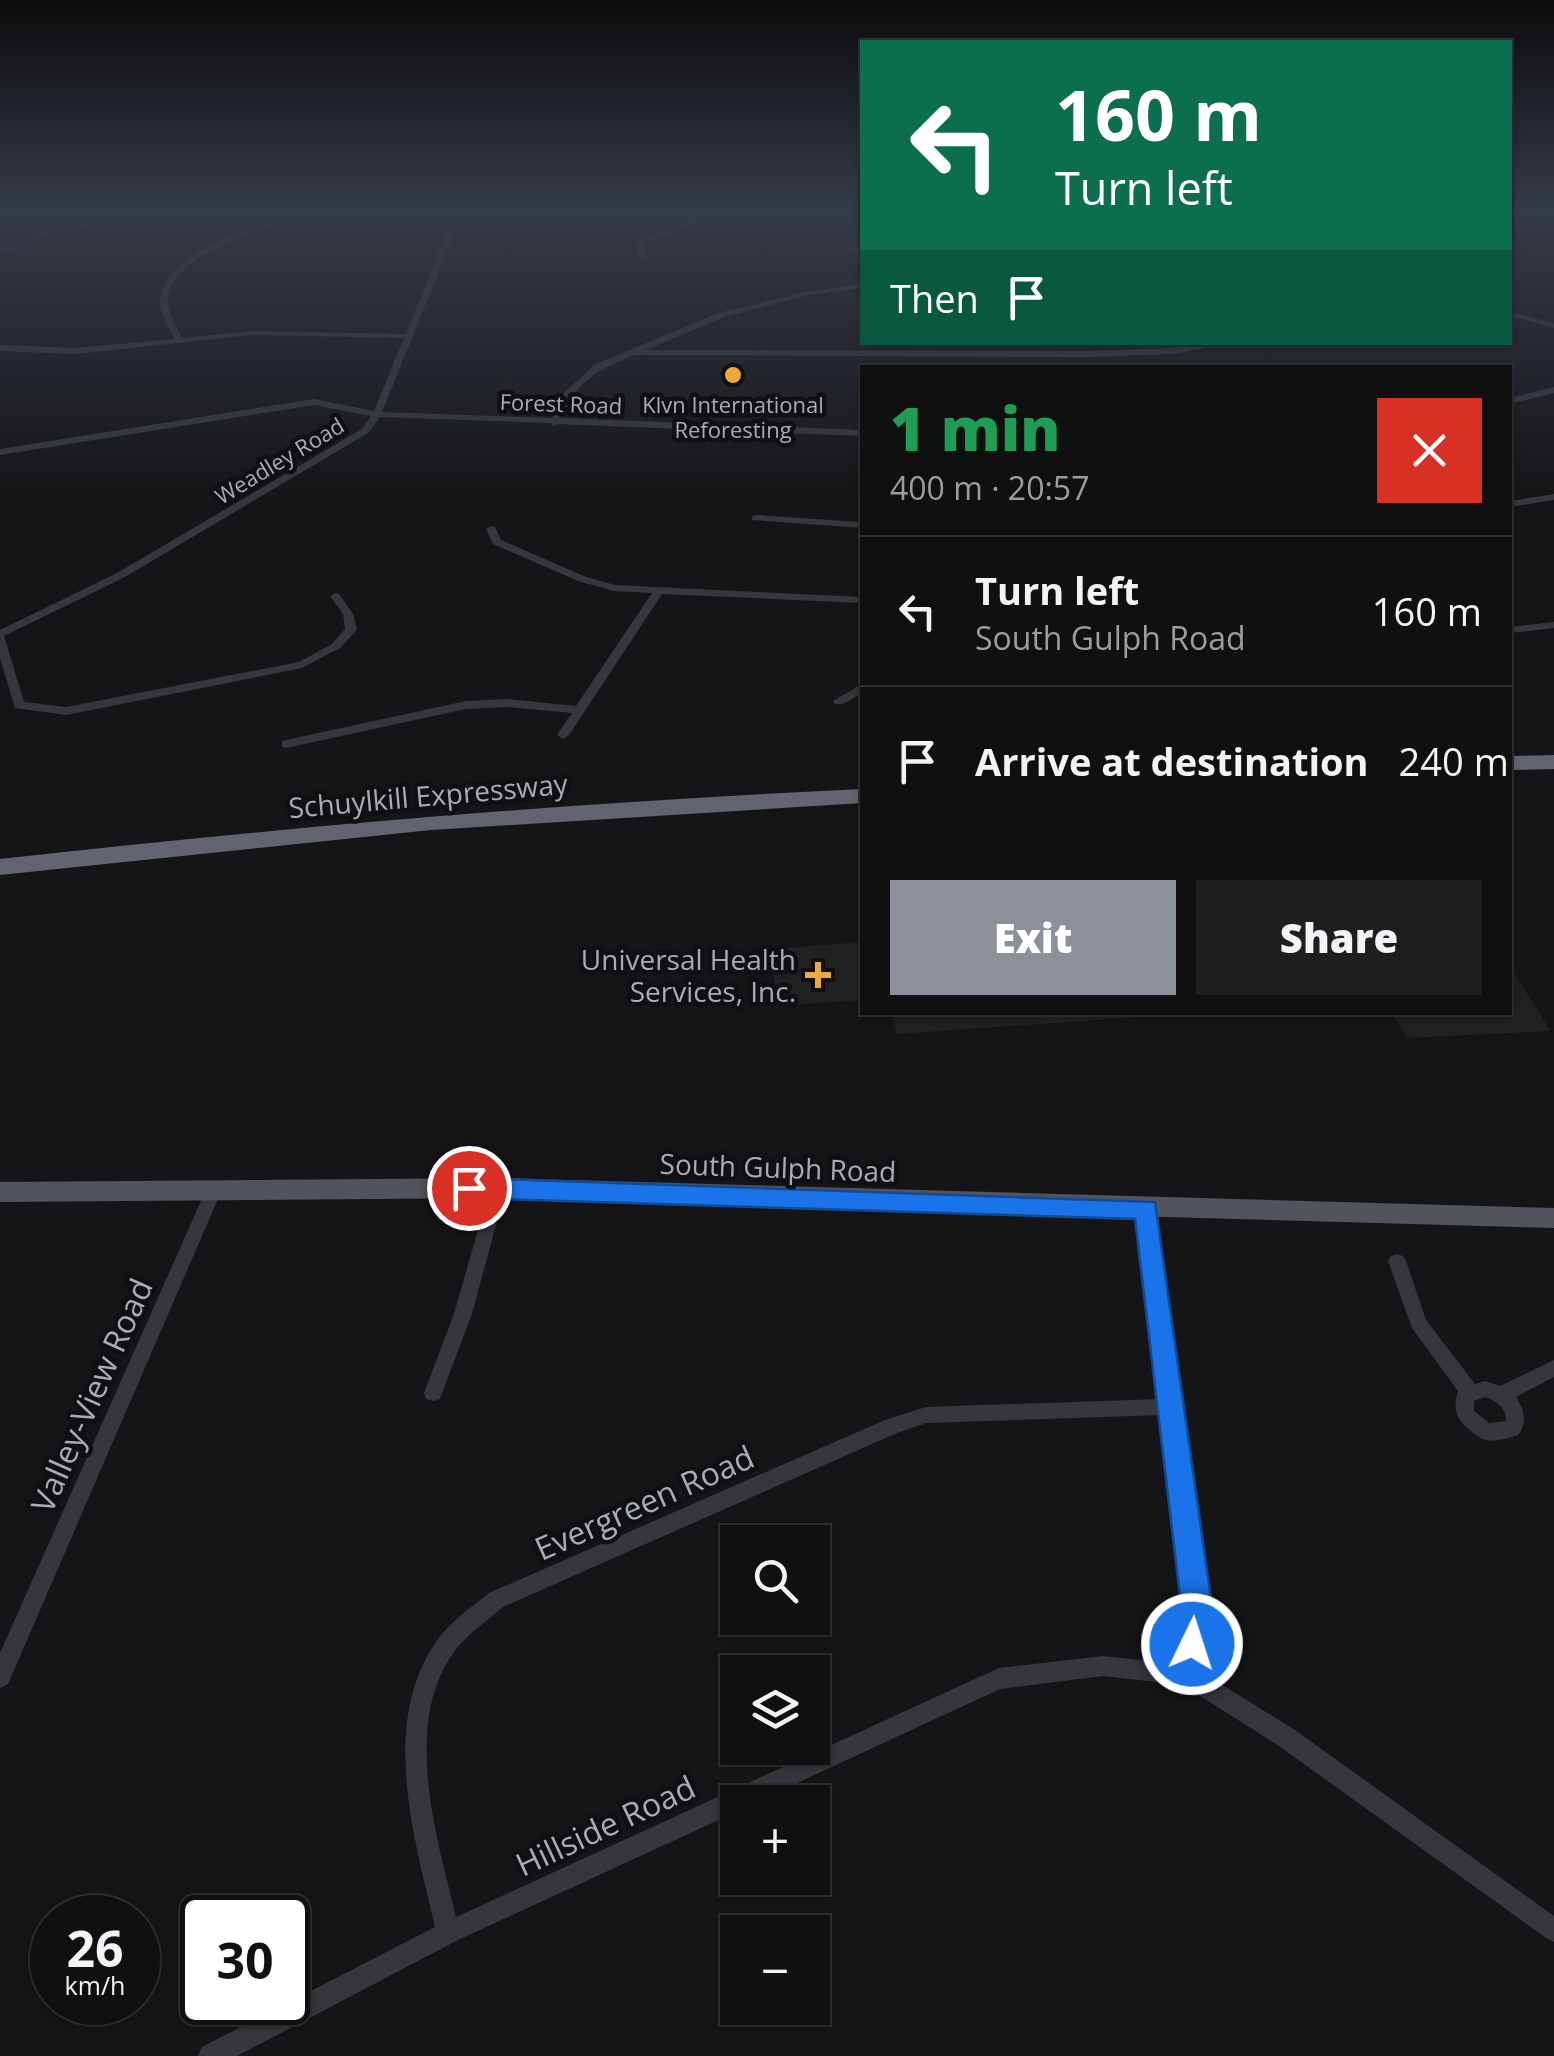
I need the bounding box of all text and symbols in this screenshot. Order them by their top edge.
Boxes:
text: 160 m [1055,66,1262,162]
icon: left [890,80,1020,210]
text: Turn left [1055,157,1233,218]
icon: arrive [999,270,1054,325]
text: Then [890,272,979,324]
marker: Klvn International Reforesting [722,364,744,386]
street label: Forest Road [499,386,623,420]
text: 1 min [890,387,1060,469]
place label: Klvn International Reforesting [642,389,824,444]
button: close [1377,398,1482,503]
street label: Weadley Road [209,410,349,510]
text: 400 m · 20:57 [890,466,1089,509]
text: Turn left [975,564,1139,616]
icon: left [890,584,945,639]
text: 160 m [1372,585,1482,637]
text: South Gulph Road [975,616,1246,659]
icon: arrive [890,734,945,789]
text: Arrive at destination [975,735,1369,787]
text: 240 m [1399,735,1509,787]
street label: Schuylkill Expressway [287,764,570,826]
button: Exit [890,880,1176,995]
button: Share [1196,880,1482,995]
place label: Universal Health Services, Inc. [581,940,796,1010]
marker: Universal Health Services, Inc. [805,962,831,988]
street label: South Gulph Road [659,1144,897,1190]
pin [427,1146,512,1231]
icon: arrive [442,1161,497,1216]
street label: Valley-View Road [20,1271,162,1519]
street label: Evergreen Road [528,1434,760,1570]
map controls [720,1525,830,2025]
button: search [720,1525,830,1635]
position arrow [1140,1592,1244,1696]
button: layers [720,1655,830,1765]
street label: Hillside Road [508,1765,702,1885]
button: + [720,1785,830,1895]
speed limit sign: 30 [180,1895,310,2025]
text: 26 [66,1914,124,1982]
button: − [720,1915,830,2025]
text: km/h [65,1968,125,2002]

